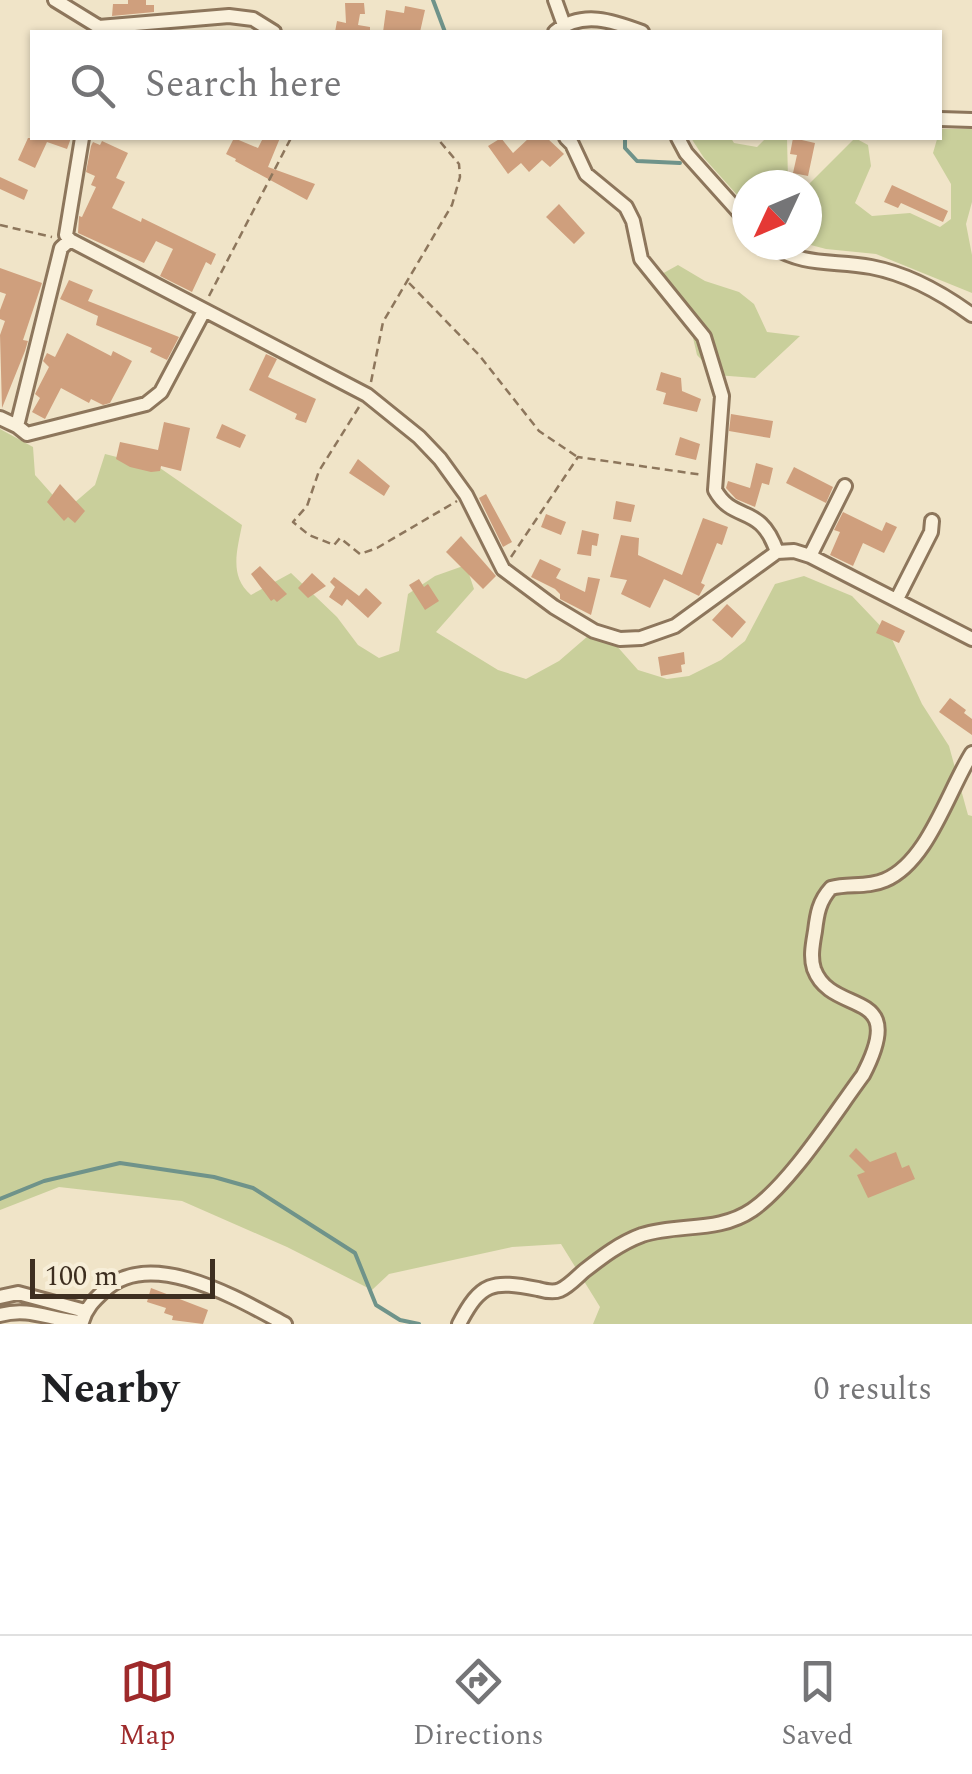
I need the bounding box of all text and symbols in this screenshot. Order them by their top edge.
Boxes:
search box [30,30,942,140]
text: Search here [145,56,342,114]
icon: search [65,58,120,113]
north arrow [732,170,822,260]
scale bar [30,1254,215,1298]
text: 100 m [45,1255,118,1298]
text: Nearby [40,1358,179,1421]
text: 0 results [813,1365,932,1414]
tab: Map [119,1654,175,1757]
tab: Directions [413,1654,544,1757]
tab: Saved [781,1654,853,1757]

